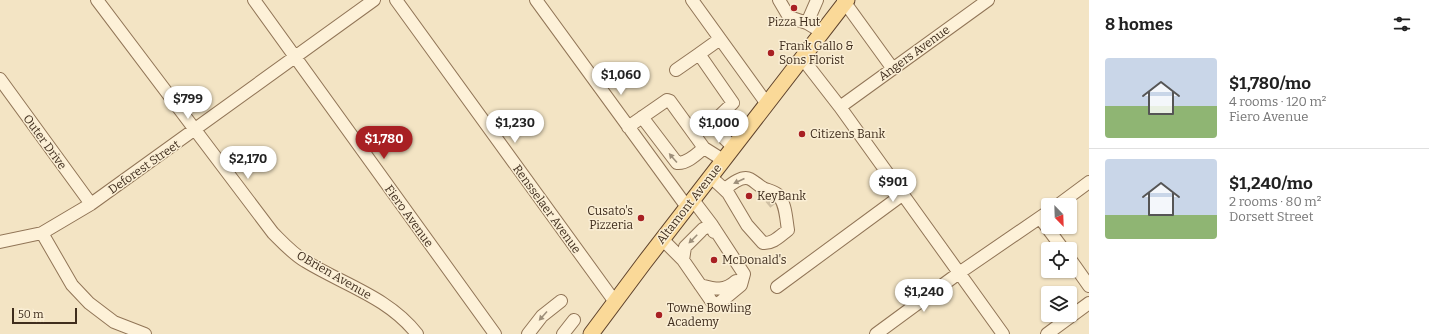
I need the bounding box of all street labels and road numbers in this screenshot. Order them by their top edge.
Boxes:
street label: Angers Avenue [876,23,952,83]
street label: Outer Drive [20,112,70,172]
street label: Deforest Street [106,137,183,197]
street label: Altamont Avenue [653,161,725,247]
street label: Rensselaer Avenue [510,162,584,256]
street label: Fiero Avenue [382,182,436,250]
street label: OBrien Avenue [294,248,374,302]

